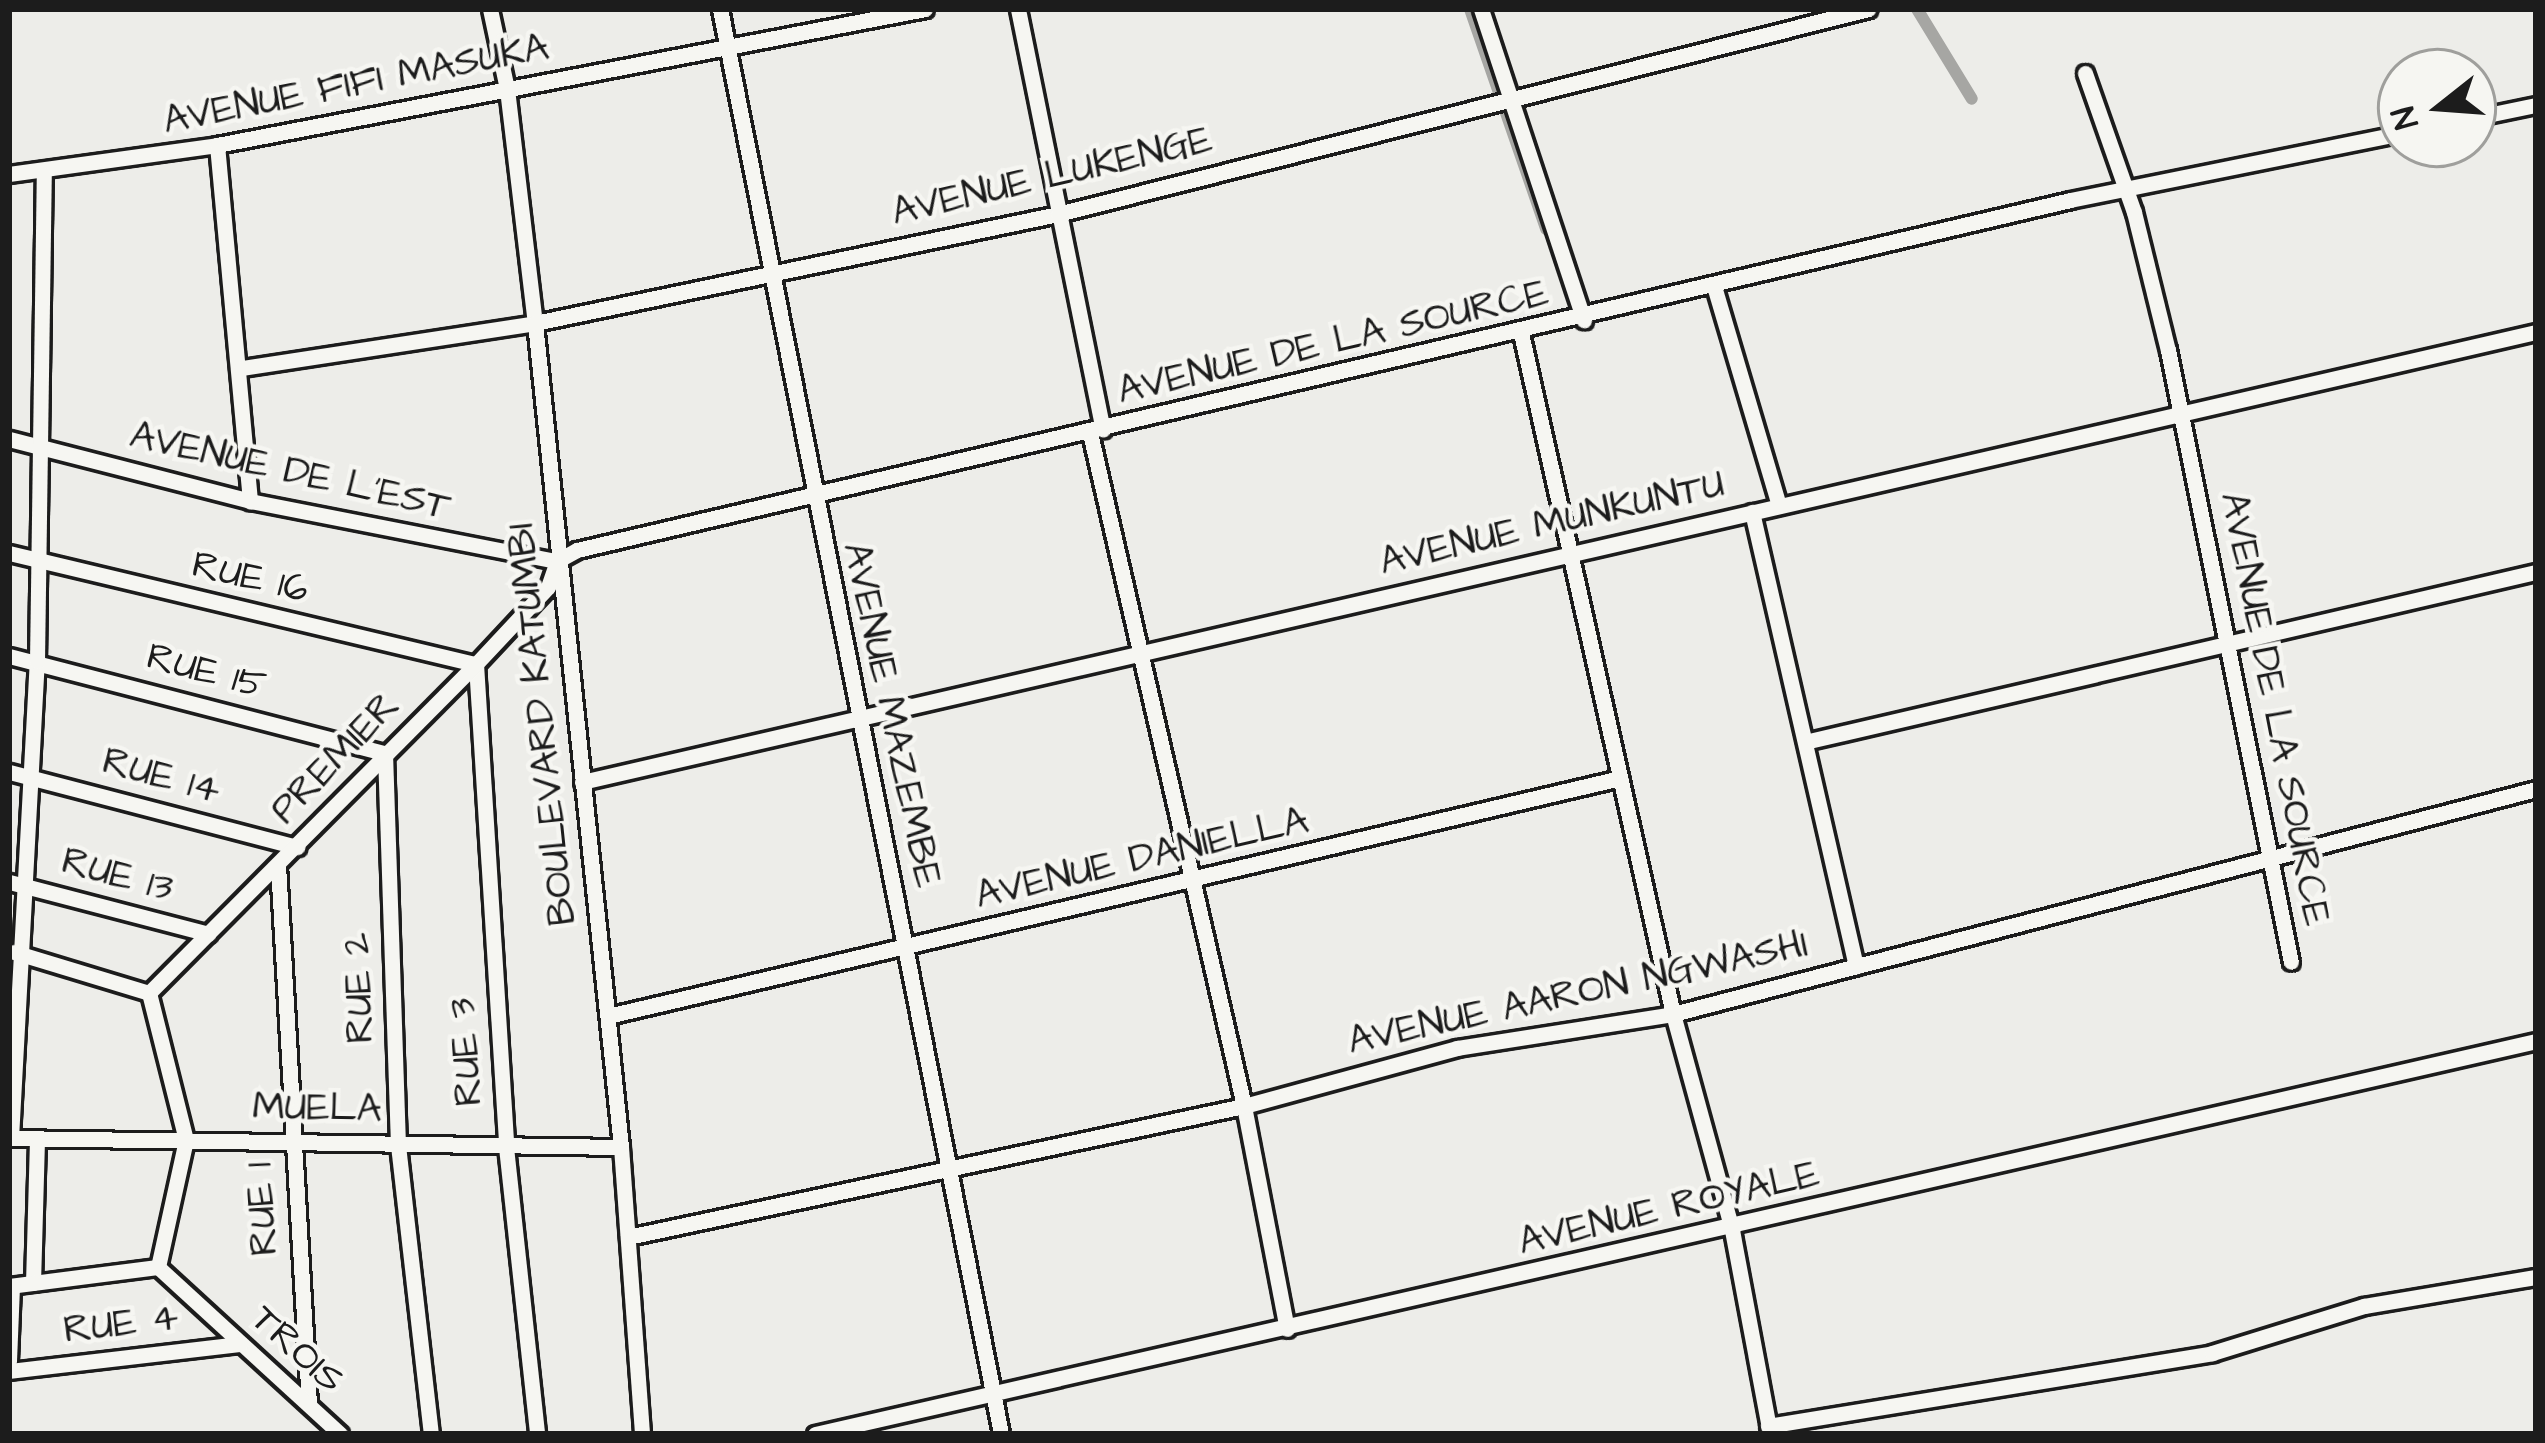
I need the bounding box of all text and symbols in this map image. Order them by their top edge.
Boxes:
street label: AVENUE FIFI MASUKA [159,25,553,145]
north arrow [2377,48,2497,168]
text: N [2380,101,2430,134]
street label: AVENUE LUKENGE [887,117,1217,237]
street label: AVENUE DE LA SOURCE [1113,271,1553,415]
street label: AVENUE DE L'EST [125,412,455,532]
street label: AVENUE MUNKUNTU [1375,462,1729,586]
street label: AVENUE DE LA SOURCE [2209,488,2339,930]
street label: BOULEVARD KATUMBI [499,520,587,928]
street label: AVENUE MAZEMBE [832,538,950,892]
street label: RUE 16 [187,542,313,614]
street label: RUE 15 [142,634,270,710]
street label: PREMIER [262,683,410,835]
street label: RUE 14 [97,739,225,815]
street label: AVENUE DANIELLA [971,798,1313,920]
street label: RUE 13 [56,839,178,913]
street label: AVENUE AARON NGWASHI [1344,922,1812,1066]
street label: RUE 2 [335,932,385,1044]
street label: RUE 3 [440,996,494,1108]
street label: MUELA [252,1084,382,1134]
street label: AVENUE ROYALE [1514,1152,1824,1266]
street label: RUE 1 [236,1161,290,1257]
street label: RUE 4 [61,1295,181,1355]
street label: TROIS [241,1296,353,1404]

